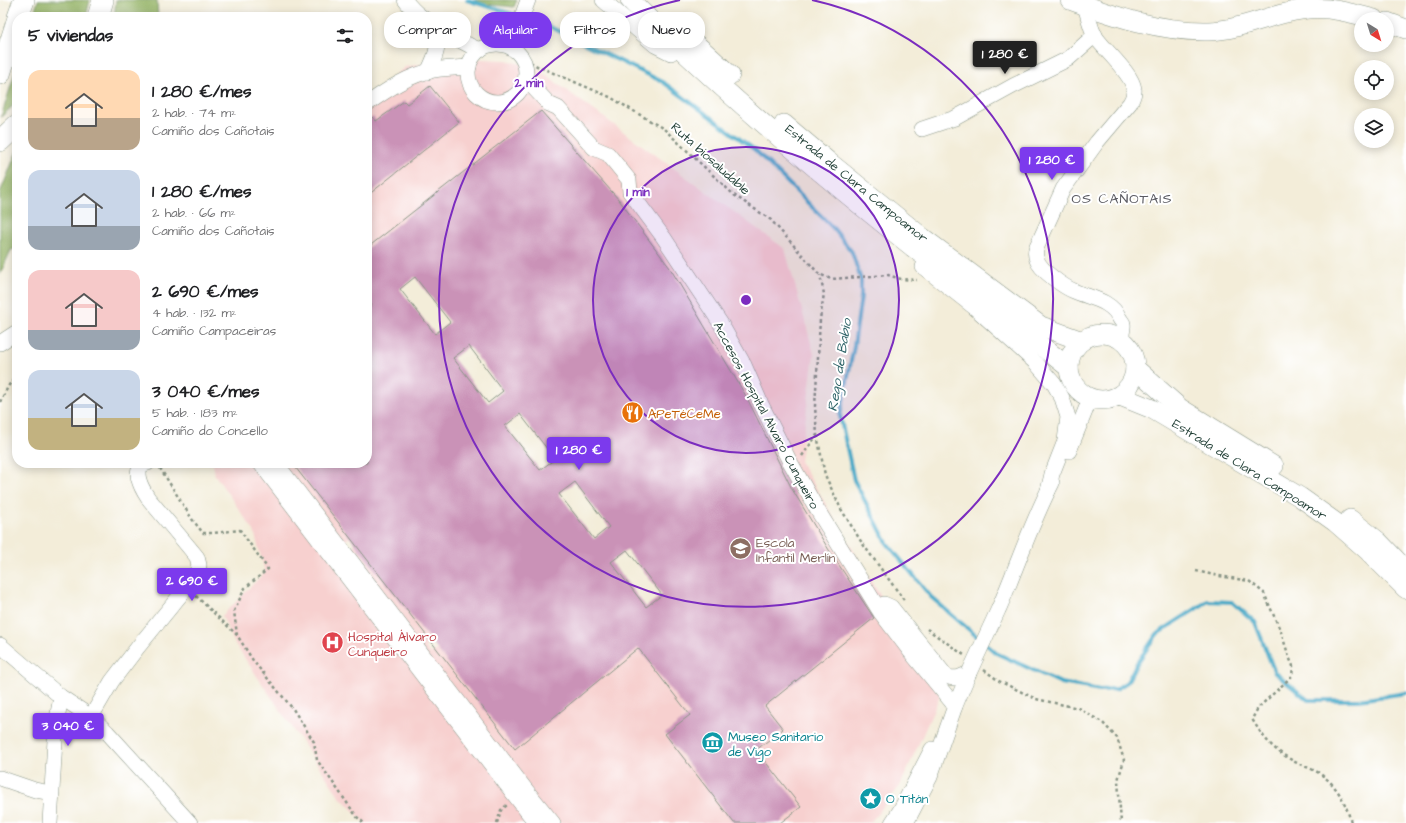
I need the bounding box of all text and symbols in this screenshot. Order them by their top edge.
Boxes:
chip: Comprar [384,12,471,48]
chip: Alquilar [479,12,552,48]
chip: Filtros [560,12,630,48]
chip: Nuevo [638,12,705,48]
north arrow [1354,12,1394,52]
map controls [1354,12,1394,148]
text: 5 viviendas [28,24,113,48]
icon: filters [334,25,356,47]
pin: 1 280 € [968,41,1042,75]
text: 1 280 € [982,45,1028,63]
button: locate [1354,60,1394,100]
text: 2 min [514,75,543,92]
text: 1 280 €/mes [152,80,251,104]
icon: home [60,86,108,134]
text: 2 hab. · 74 m² [152,104,236,122]
button: layers [1354,108,1394,148]
street label: Ruta biosaludable [667,118,754,199]
street label: Estrada de Clara Campoamor [781,120,932,247]
text: Camiño dos Cañotais [152,122,275,140]
pin: 1 280 € [1015,147,1089,181]
text: 1 280 € [1029,151,1075,169]
text: 1 280 €/mes [152,180,251,204]
text: 1 min [626,184,650,201]
icon: home [60,186,108,234]
district label: OS CAÑOTAIS [1072,189,1172,209]
text: 2 hab. · 66 m² [152,204,236,222]
text: Camiño dos Cañotais [152,222,275,240]
text: 2 690 €/mes [152,280,259,304]
icon: home [60,286,108,334]
centre of rings [739,293,753,307]
text: 4 hab. · 132 m² [152,304,236,322]
water label: Rego de Babio [823,316,857,413]
street label: Accesos Hospital Alvaro Cunqueiro [709,319,824,513]
text: Camiño Campaceiras [152,322,276,340]
text: 3 040 €/mes [152,380,260,404]
icon: home [60,386,108,434]
restaurant icon: APeTéCeMe [620,400,646,426]
text: 5 hab. · 183 m² [152,404,238,422]
place label: APeTéCeMe [648,405,721,423]
street label: Estrada de Clara Campoamor [1169,415,1330,525]
text: Camiño do Concello [152,422,268,440]
pin: 1 280 € [542,437,616,471]
text: 1 280 € [556,441,602,459]
place label: Escola Infantil Merlín [756,534,836,567]
school or university icon: Escola Infantil Merlín [728,536,754,562]
pin: 2 690 € [155,568,229,602]
text: 2 690 € [166,572,218,590]
place label: Hospital Álvaro Cunqueiro [348,628,437,661]
hospital icon: Hospital Álvaro Cunqueiro [319,630,345,656]
pin: 3 040 € [31,713,105,747]
text: 3 040 € [42,717,94,735]
place label: Museo Sanitario de Vigo [728,728,824,762]
museum icon: Museo Sanitario de Vigo [699,730,725,756]
place icon: O Titán [857,785,883,811]
place label: O Titán [886,790,929,808]

